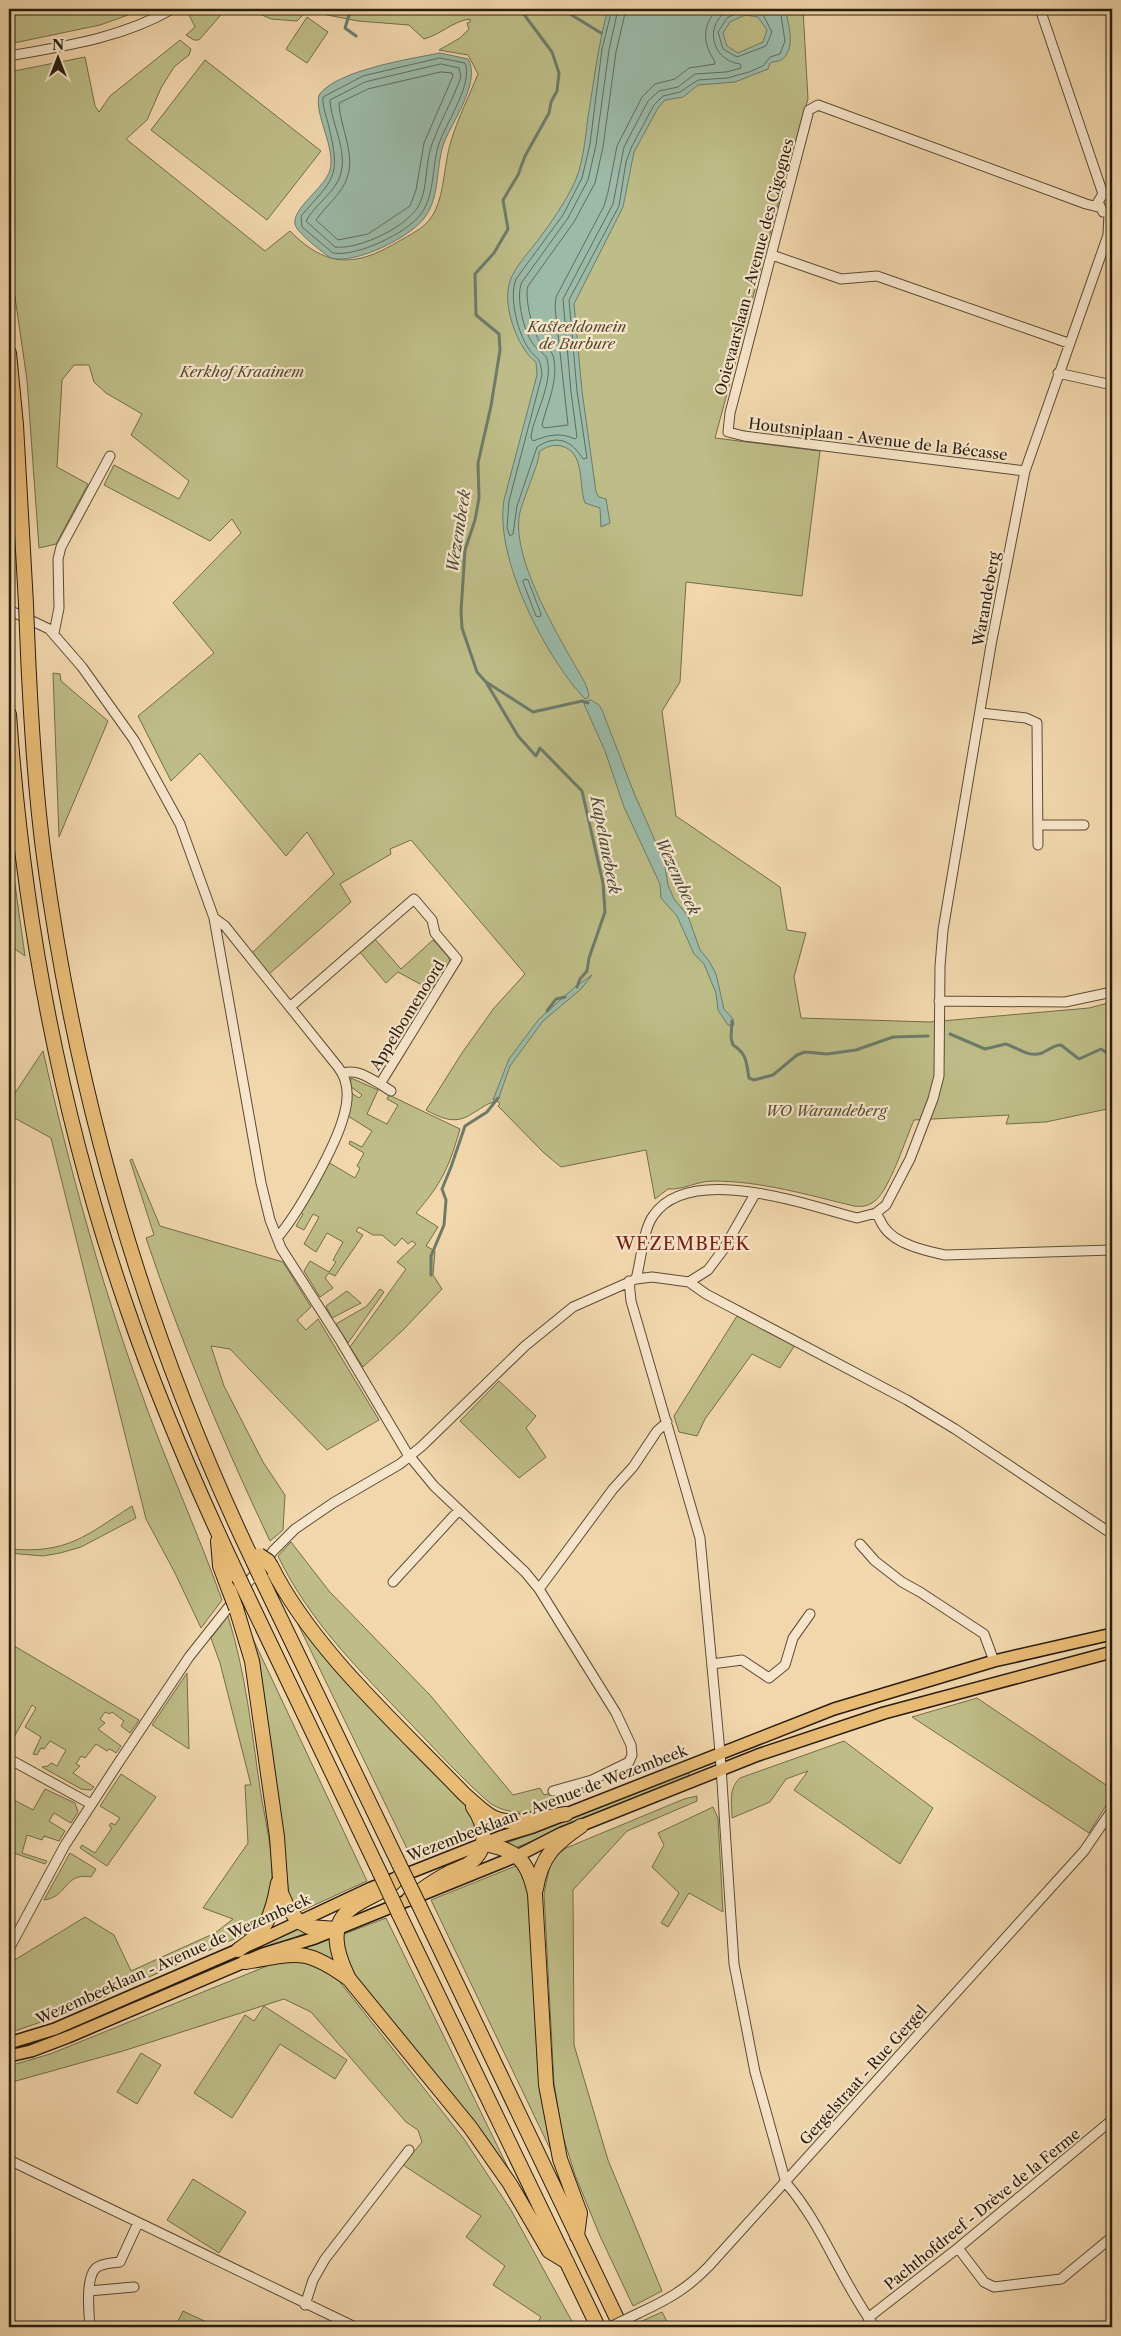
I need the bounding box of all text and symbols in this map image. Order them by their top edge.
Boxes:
north arrow [32,32,82,82]
text: N [52,36,64,54]
street label: Ooievaarslaan - Avenue des Cigognes [710,136,798,398]
park label: Kasteeldomein de Burbure [527,317,626,353]
park label: Kerkhof Kraainem [179,362,304,381]
street label: Houtsniplaan - Avenue de la Bécasse [747,414,1009,464]
water label: Wezembeek [442,487,475,574]
street label: Warandeberg [968,550,1004,649]
water label: Kapelanebeek [586,792,625,896]
water label: Wezembeek [651,834,705,919]
street label: Appelbomenoord [365,956,448,1074]
park label: WO Warandeberg [765,1101,888,1120]
district label: WEZEMBEEK [614,1233,751,1255]
street label: Wezembeeklaan - Avenue de Wezembeek [403,1740,691,1866]
street label: Wezembeeklaan - Avenue de Wezembeek [32,1889,314,2029]
street label: Gergelstraat - Rue Gergel [795,2001,931,2149]
street label: Pachthofdreef - Drève de la Ferme [880,2124,1084,2294]

